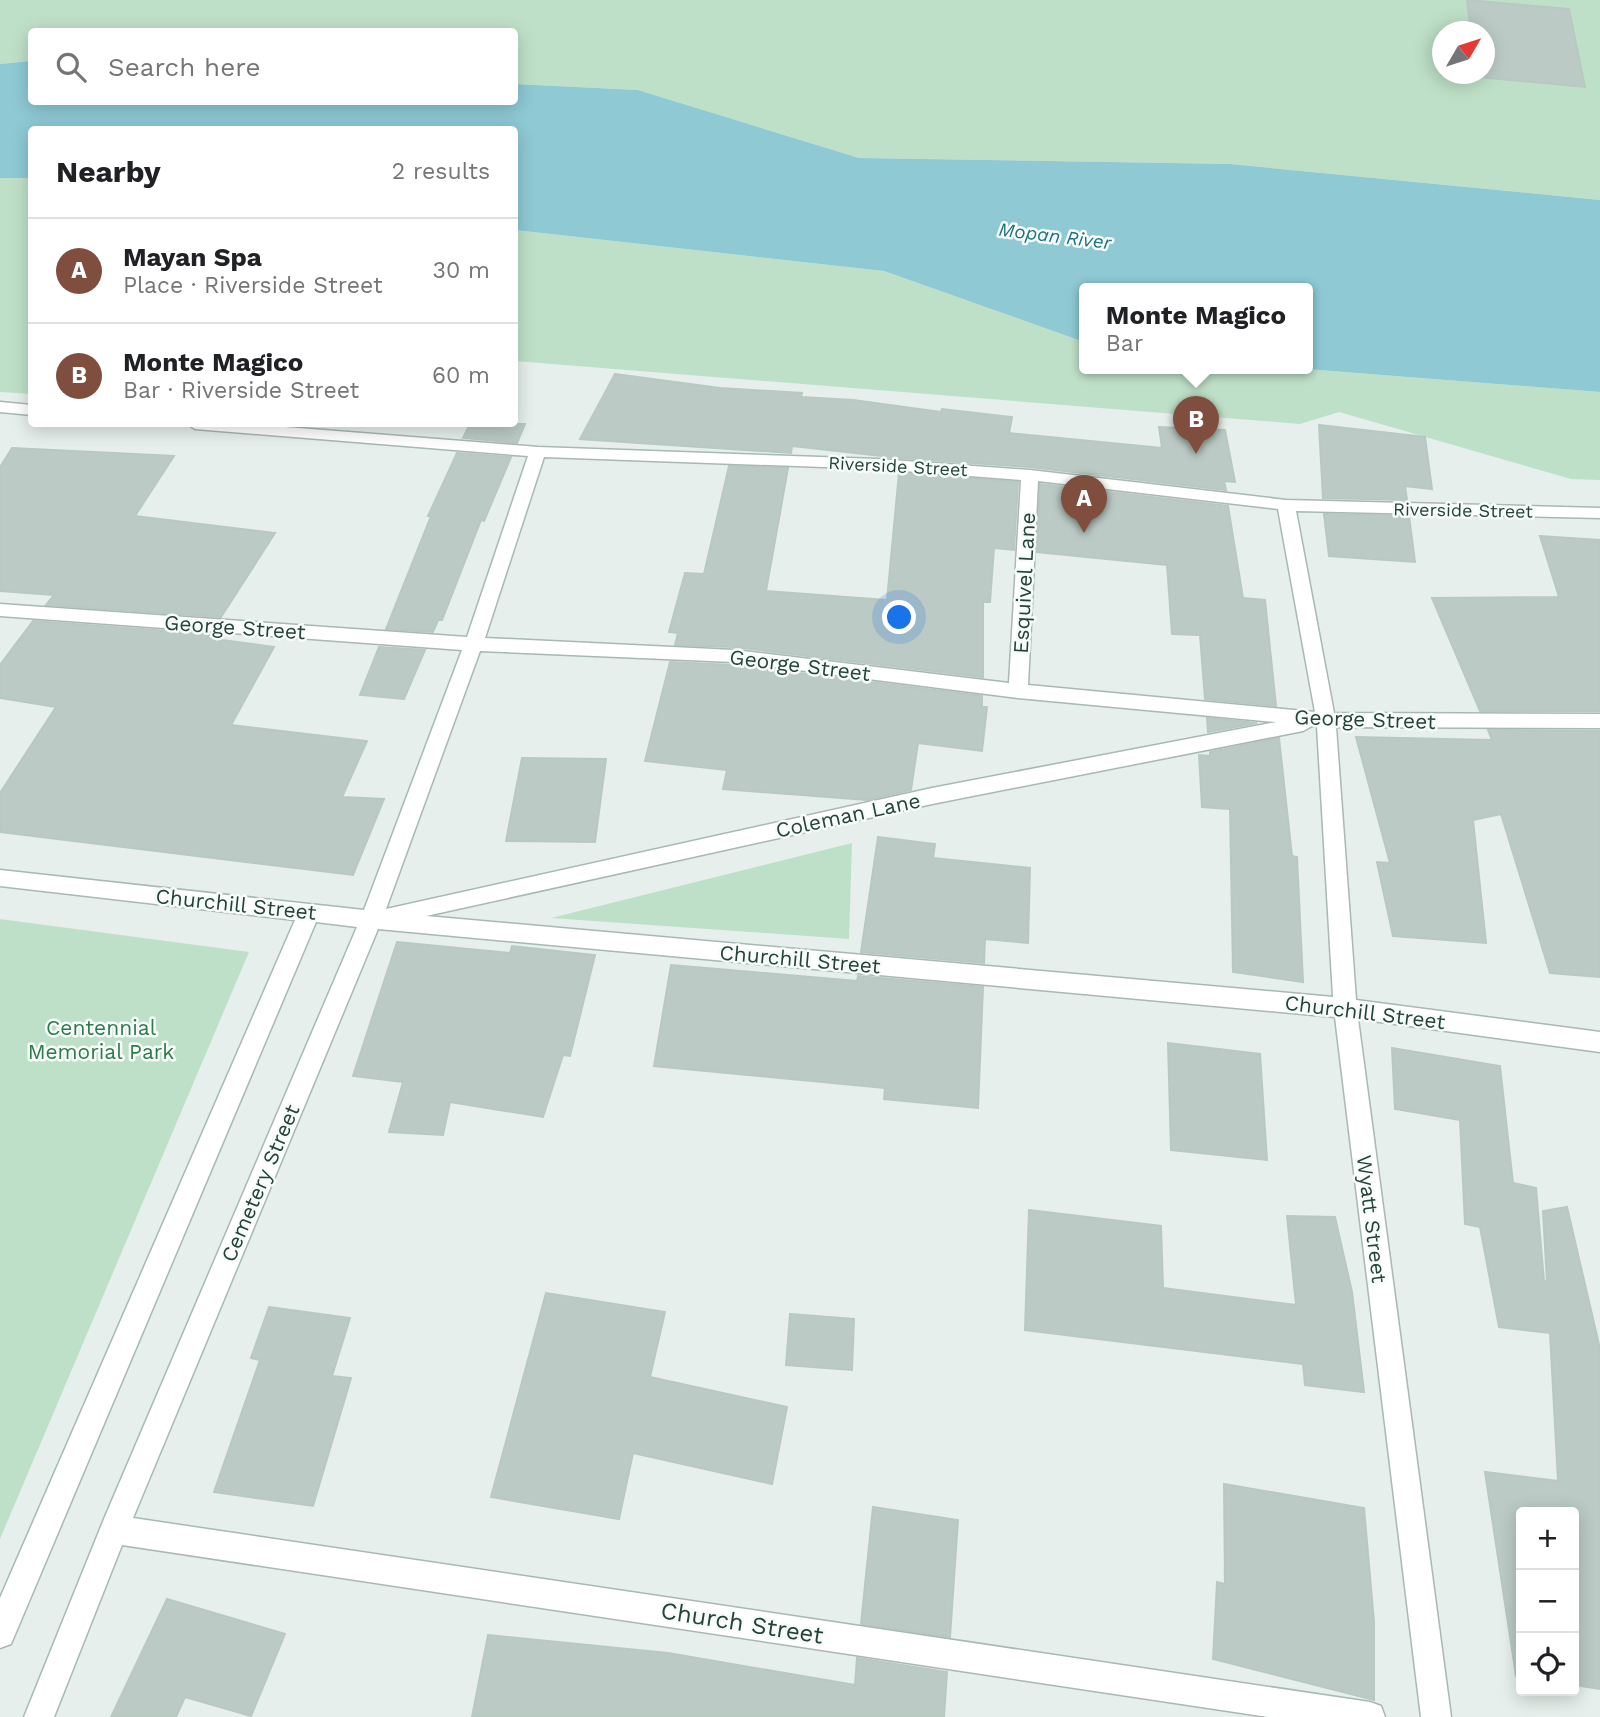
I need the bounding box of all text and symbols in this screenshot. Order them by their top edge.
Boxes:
north arrow [1432,21,1495,84]
search box [28,28,518,105]
icon: search [52,48,90,86]
text: Search here [108,52,260,82]
text: Nearby [56,154,161,189]
text: 2 results [392,158,490,185]
water label: Mopan River [997,218,1113,254]
text: Mayan Spa [123,242,262,272]
text: A [71,257,87,284]
text: 30 m [433,257,490,284]
text: Place · Riverside Street [123,272,383,299]
popup [1079,283,1313,374]
text: Monte Magico [1106,300,1286,330]
text: Bar [1106,330,1143,357]
text: Monte Magico [123,347,303,377]
text: B [71,362,87,389]
text: 60 m [432,362,490,389]
text: Bar · Riverside Street [123,377,359,404]
pin: B [1173,396,1219,454]
street label: Riverside Street [828,452,969,480]
pin: A [1061,475,1107,533]
street label: Riverside Street [1393,498,1533,522]
street label: Esquivel Lane [1008,512,1040,654]
your location [882,600,916,634]
street label: George Street [163,610,307,644]
street label: George Street [728,644,872,686]
street label: George Street [1294,704,1436,734]
street label: Coleman Lane [773,787,923,843]
street label: Churchill Street [154,883,318,925]
street label: Churchill Street [718,940,882,979]
street label: Churchill Street [1283,990,1447,1034]
park label: Centennial Memorial Park [28,1015,174,1064]
street label: Cemetery Street [216,1100,305,1265]
street label: Wyatt Street [1352,1154,1392,1285]
map controls [1516,1507,1579,1696]
button: + [1516,1507,1579,1570]
button: − [1516,1570,1579,1633]
street label: Church Street [659,1596,825,1650]
button: locate [1516,1633,1579,1696]

